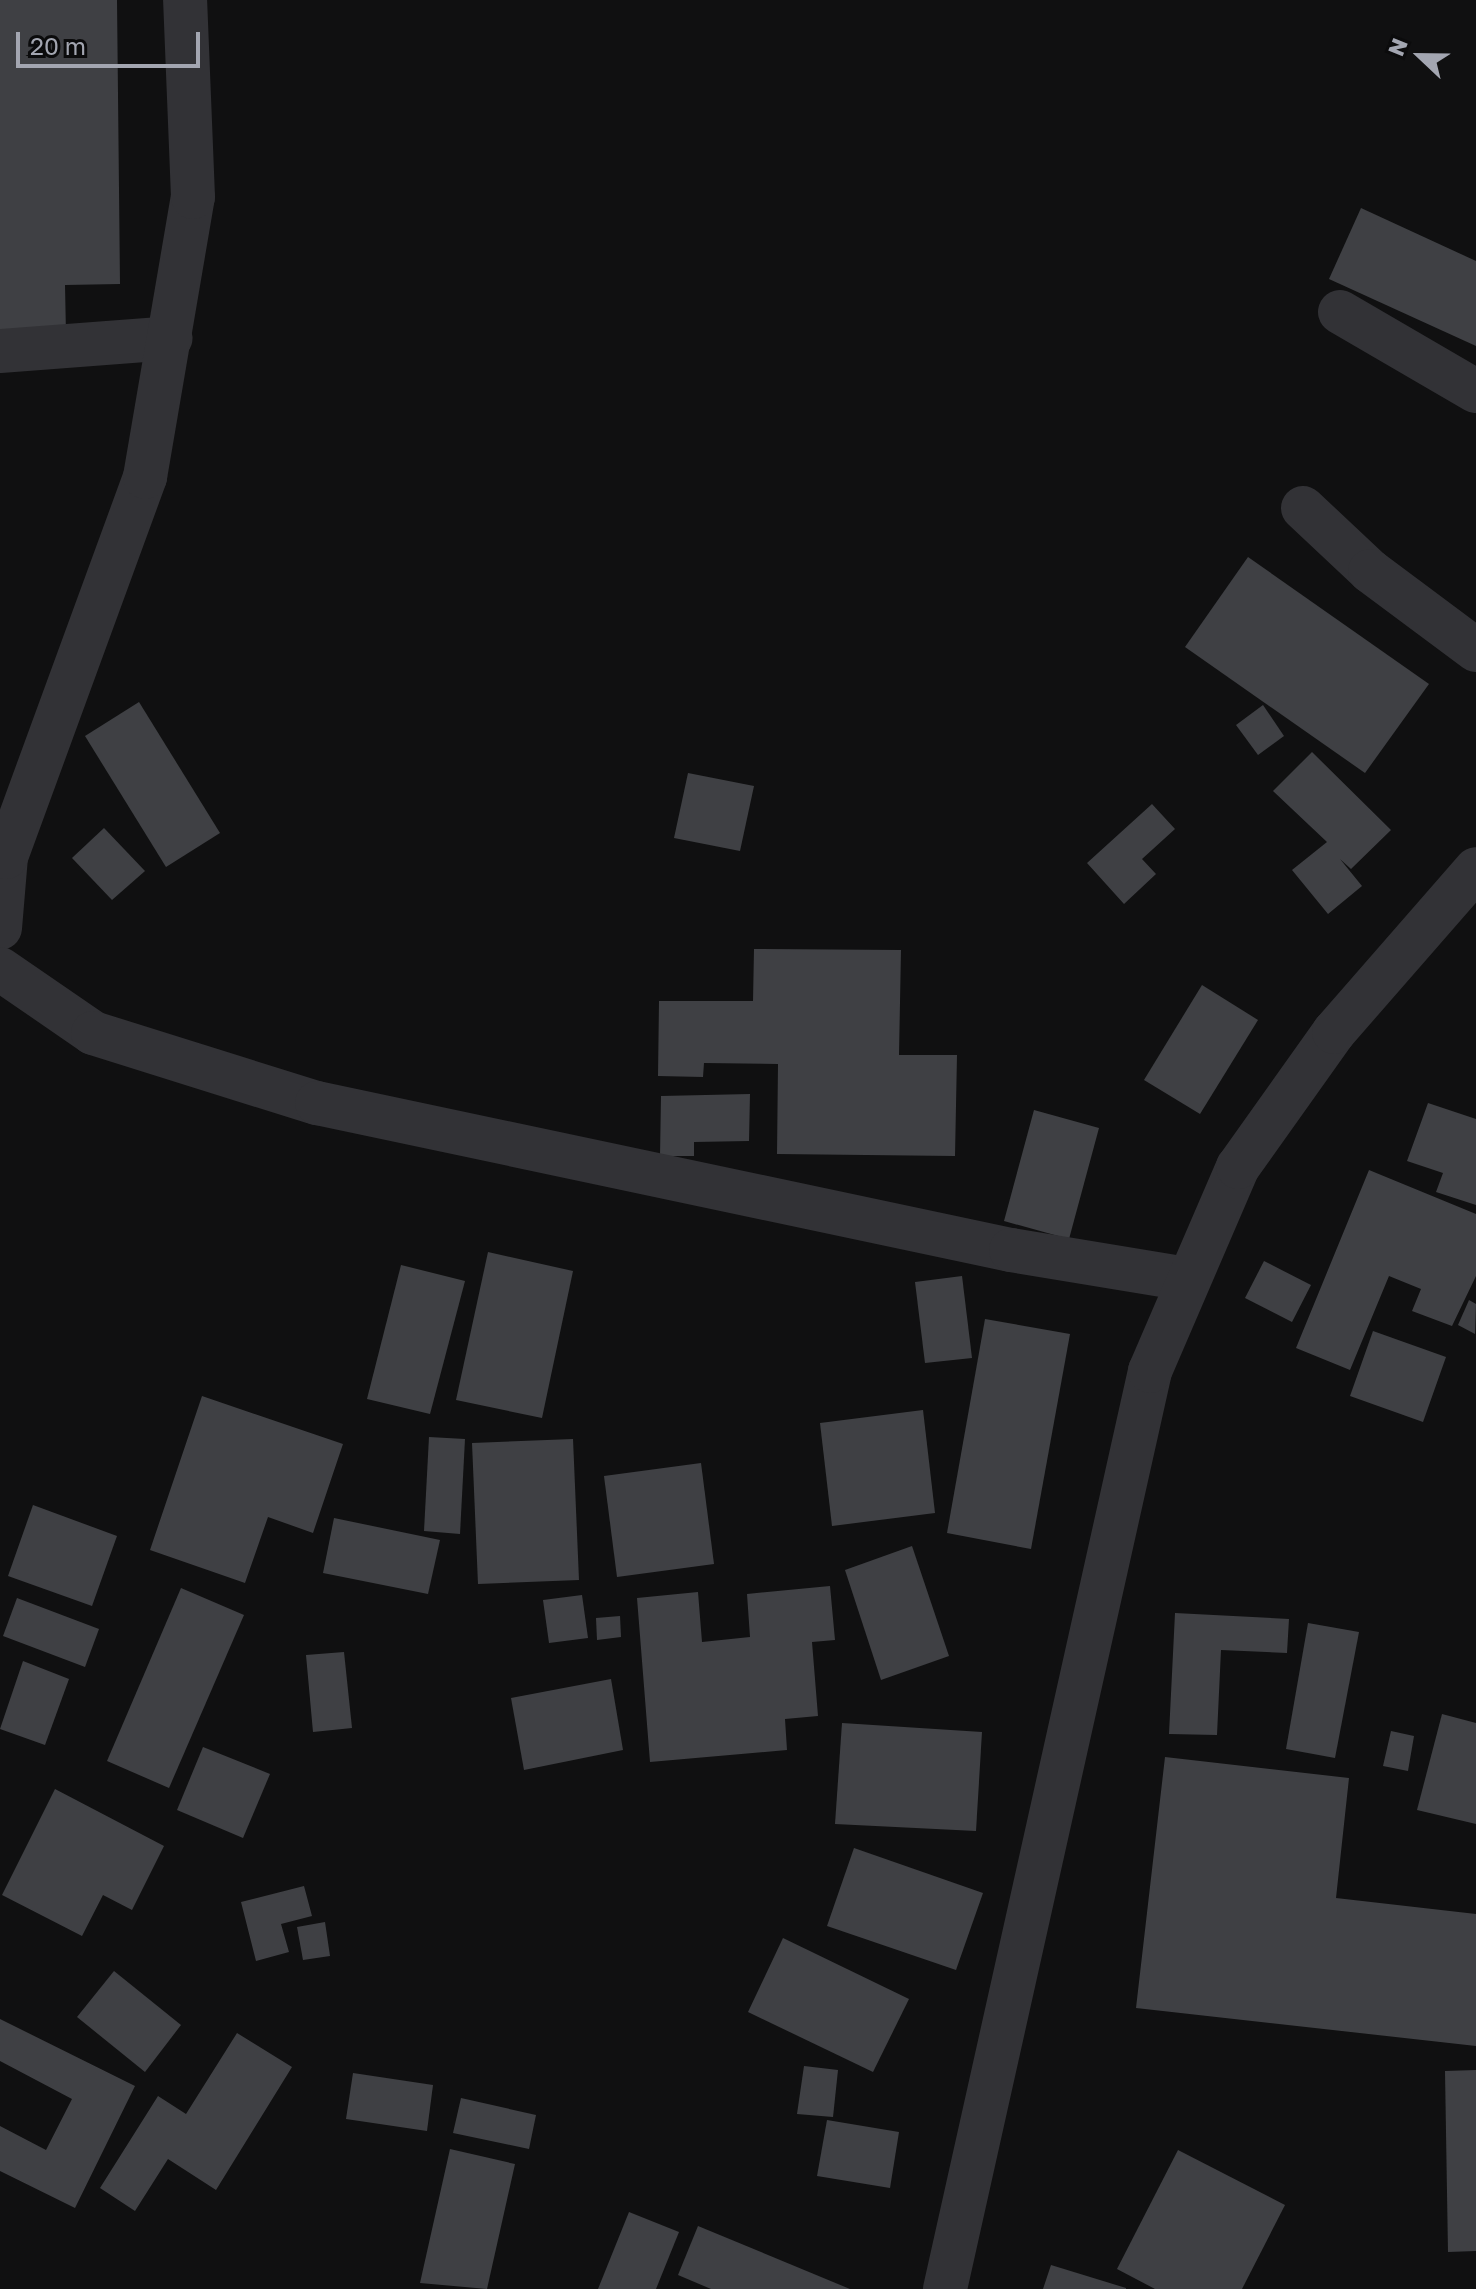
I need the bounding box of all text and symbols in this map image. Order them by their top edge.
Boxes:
scale bar [20,16,204,66]
north arrow [1380,16,1460,96]
text: 20 m [30,31,86,60]
text: N [1382,34,1413,60]

